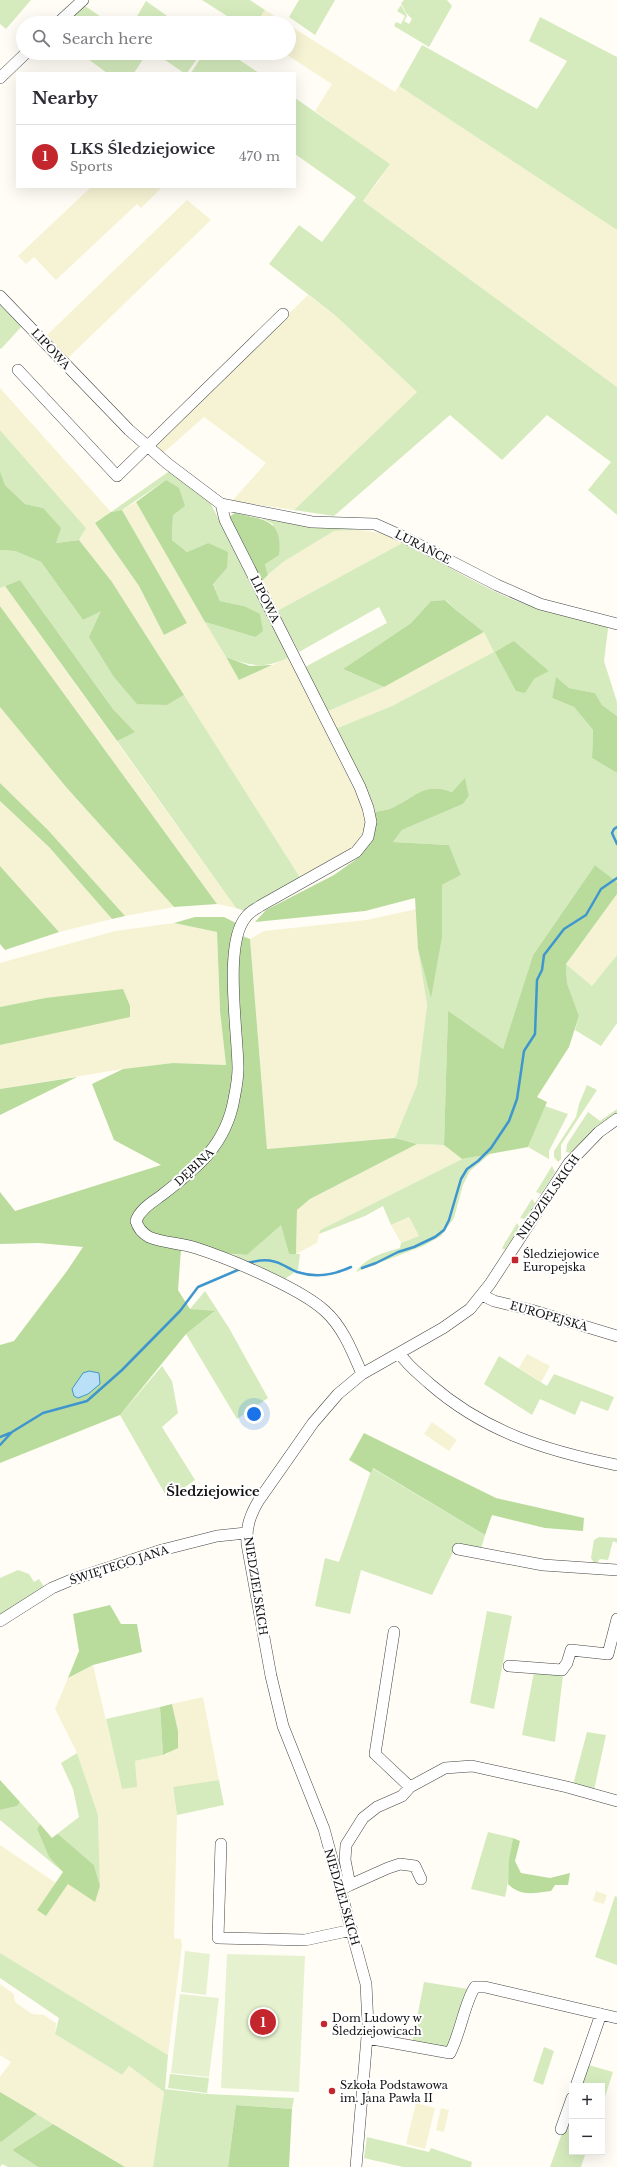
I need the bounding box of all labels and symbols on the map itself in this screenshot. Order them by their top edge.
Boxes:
street label: LIPOWA [29,326,74,373]
street label: LURAŃCE [393,527,453,567]
street label: LIPOWA [247,573,283,625]
street label: DĘBINA [171,1145,217,1189]
street label: NIEDZIELSKICH [514,1152,582,1242]
place label: Śledziejowice Europejska [523,1247,599,1274]
marker: Śledziejowice Europejska [510,1255,520,1265]
street label: EUROPEJSKA [509,1298,590,1334]
your location [244,1404,264,1424]
district label: Śledziejowice [166,1483,260,1500]
street label: NIEDZIELSKICH [241,1535,271,1637]
street label: ŚWIĘTEGO JANA [68,1542,171,1588]
street label: NIEDZIELSKICH [321,1847,363,1947]
pin: 1 [250,2007,276,2037]
place label: Dom Ludowy w Śledziejowicach [332,2011,423,2038]
marker: Dom Ludowy w Śledziejowicach [319,2019,329,2029]
place label: Szkoła Podstawowa im. Jana Pawła II [340,2078,449,2105]
marker: Szkoła Podstawowa im. Jana Pawła II [327,2086,337,2096]

